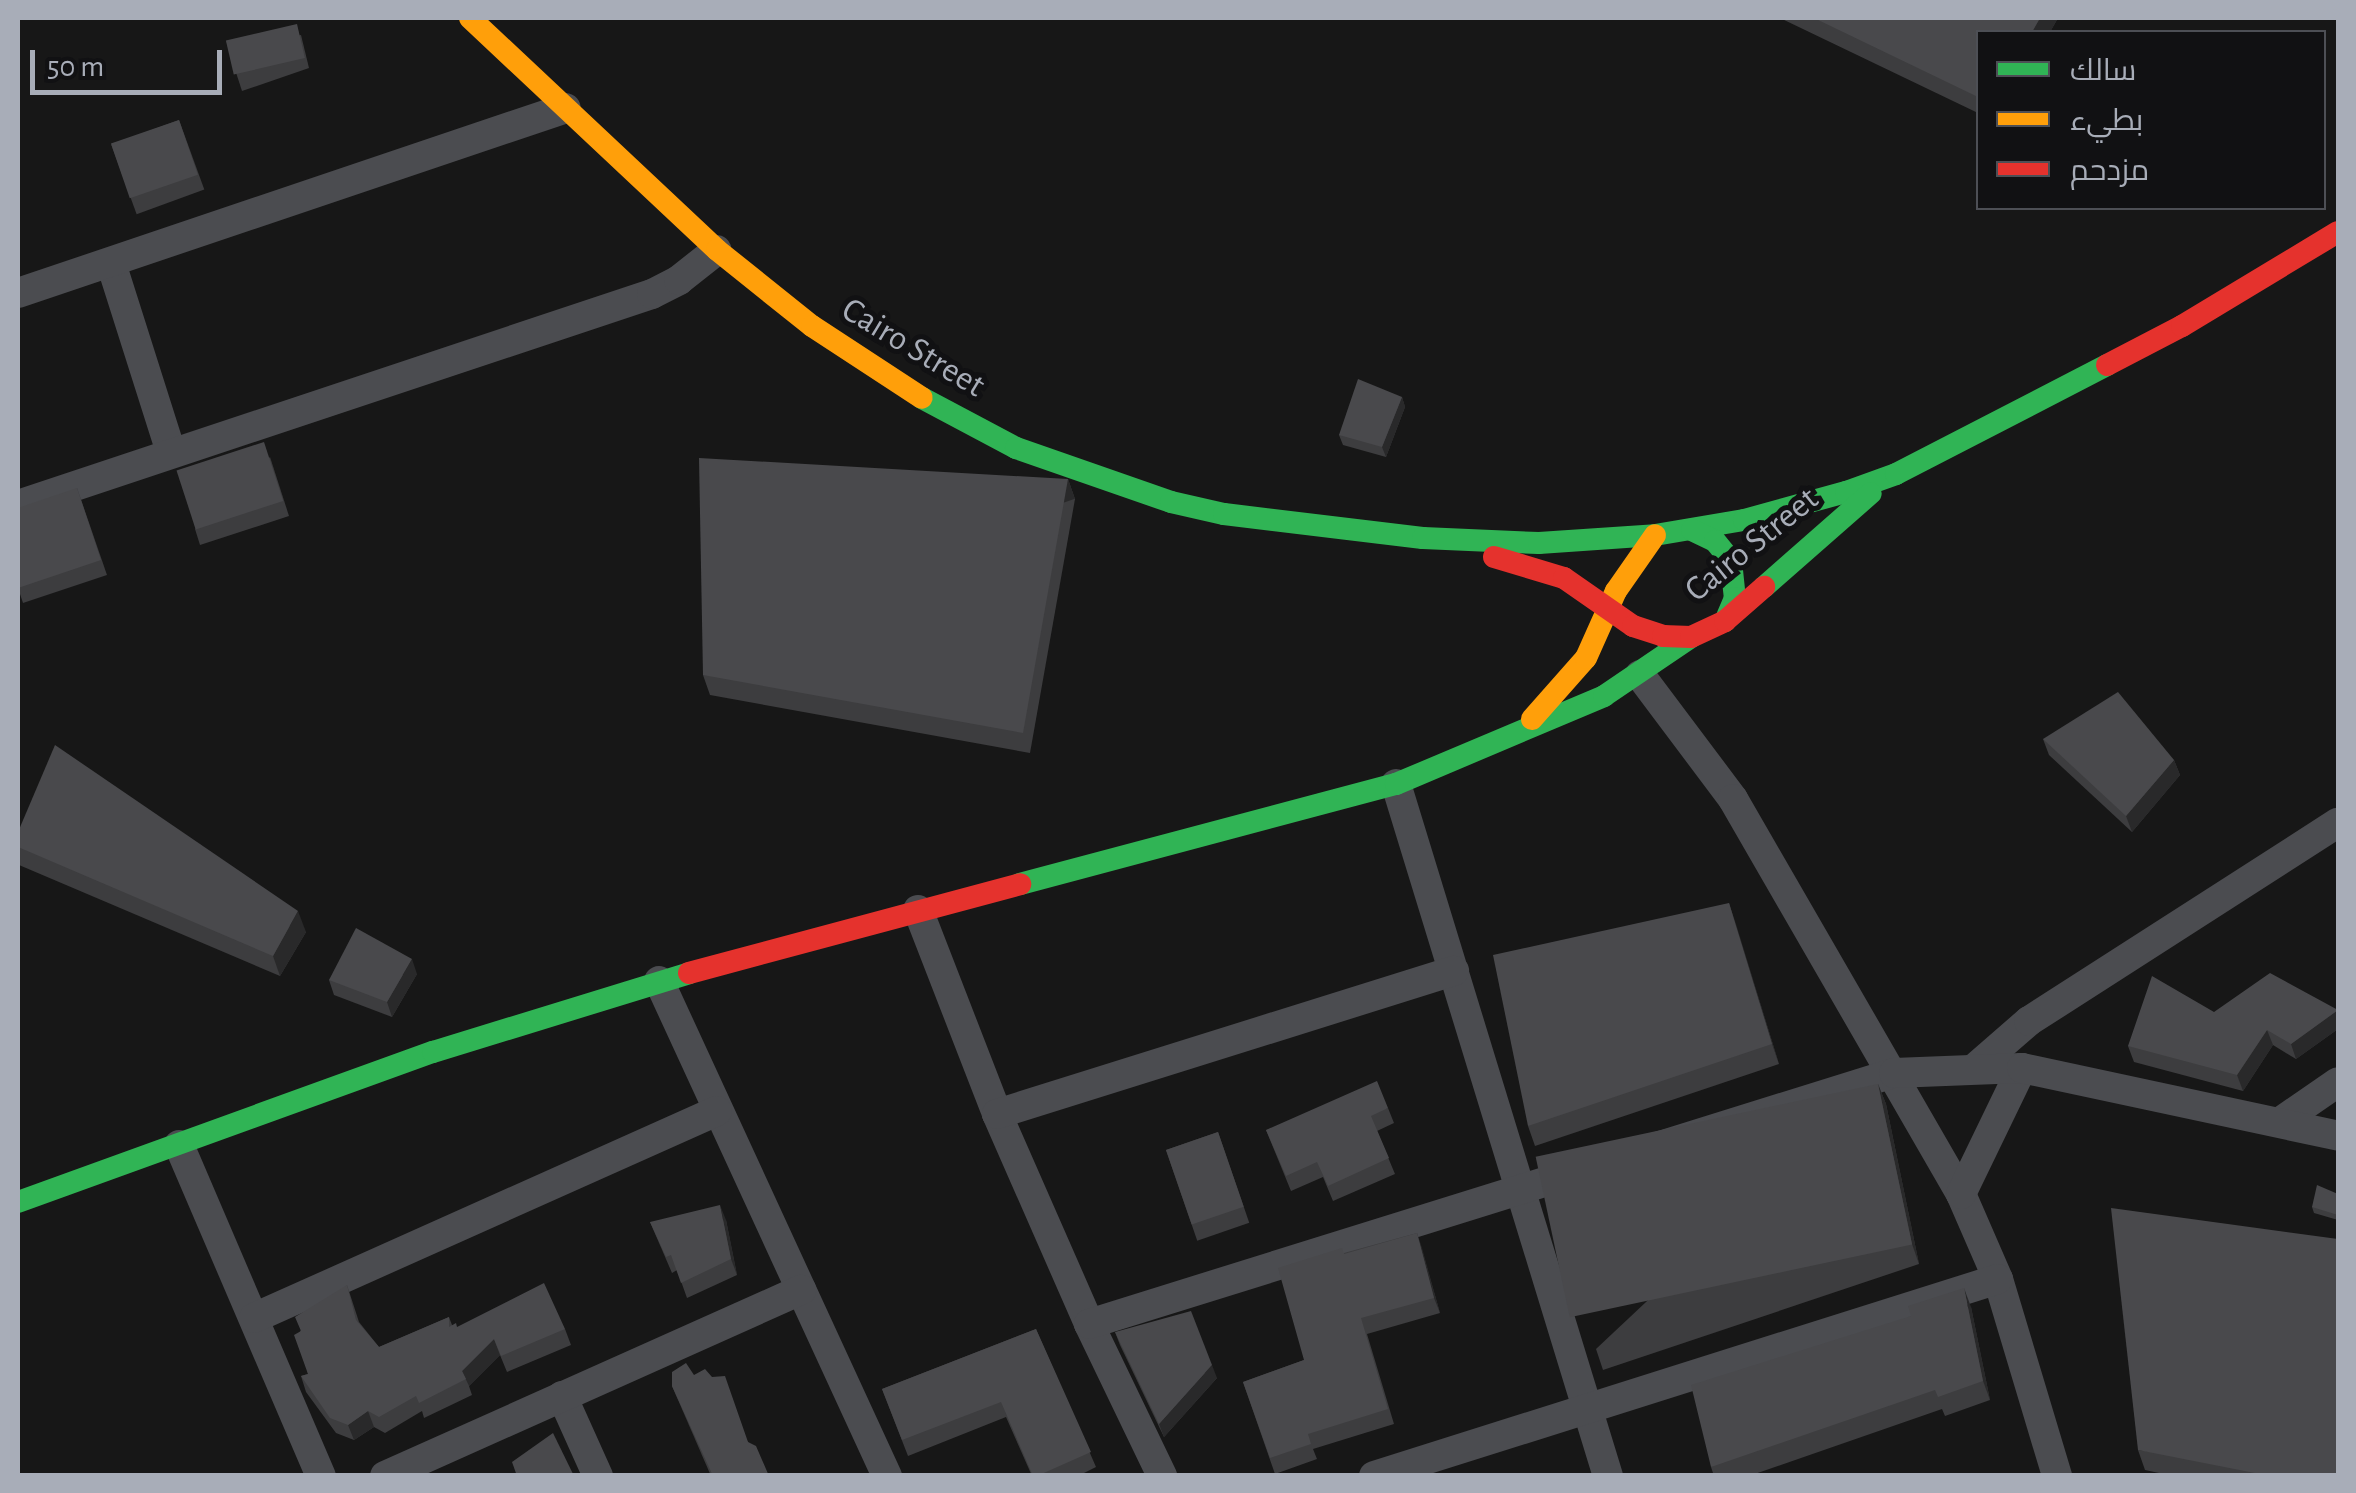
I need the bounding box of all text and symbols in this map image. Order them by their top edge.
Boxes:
scale bar [35,30,228,92]
legend [1976,30,2326,210]
text: 50 m [47,52,104,82]
text: سالك [2070,56,2136,86]
text: بطيء [2070,106,2143,136]
text: مزدحم [2070,156,2149,186]
street label: Cairo Street [834,289,992,407]
street label: Cairo Street [1677,479,1827,611]

